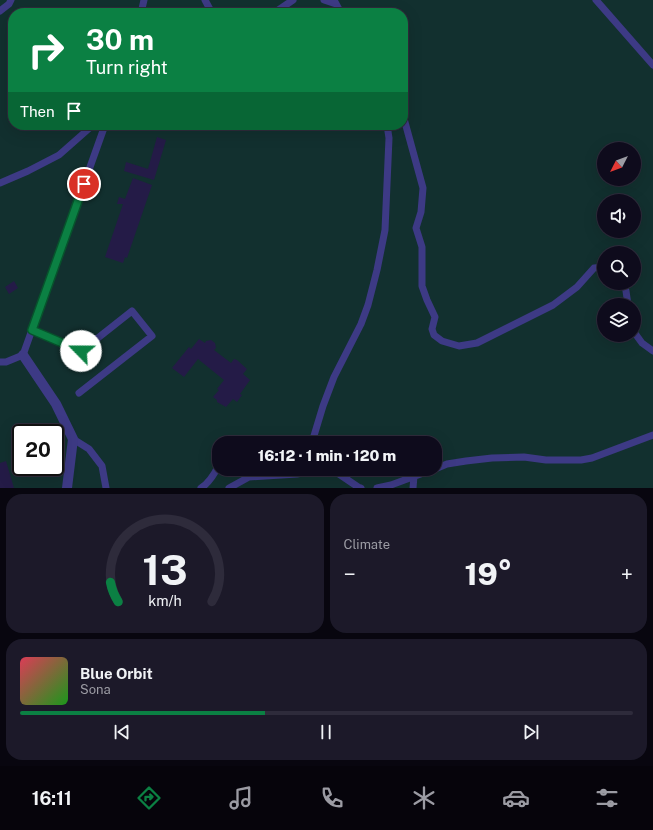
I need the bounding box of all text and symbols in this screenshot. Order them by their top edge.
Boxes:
text: 30 m [86,23,154,56]
icon: right [20,24,72,76]
text: Turn right [86,57,168,78]
icon: arrive [63,100,85,122]
text: Then [20,103,55,120]
north arrow [597,142,641,186]
map controls [597,142,641,342]
pin [67,167,101,201]
icon: arrive [73,173,95,195]
button: sound [597,194,641,238]
button: search [597,246,641,290]
button: layers [597,298,641,342]
position arrow [60,330,102,372]
speed limit sign: 20 [12,424,64,476]
text: 16:12 · 1 min · 120 m [258,447,396,464]
text: Climate [344,537,390,552]
text: 13 [142,544,187,593]
text: 19° [464,556,512,592]
text: − [344,561,356,587]
text: + [621,561,633,587]
text: km/h [148,591,182,608]
text: Blue Orbit [80,665,153,682]
text: Sona [80,682,111,697]
icon: previous [111,721,133,743]
icon: pause [315,721,337,743]
icon: next [520,721,542,743]
icon: directions [135,784,163,812]
icon: music [227,784,255,812]
icon: phone [318,784,346,812]
icon: climate [410,784,438,812]
icon: car [502,784,530,812]
icon: filters [593,784,621,812]
text: 16:11 [32,788,72,809]

